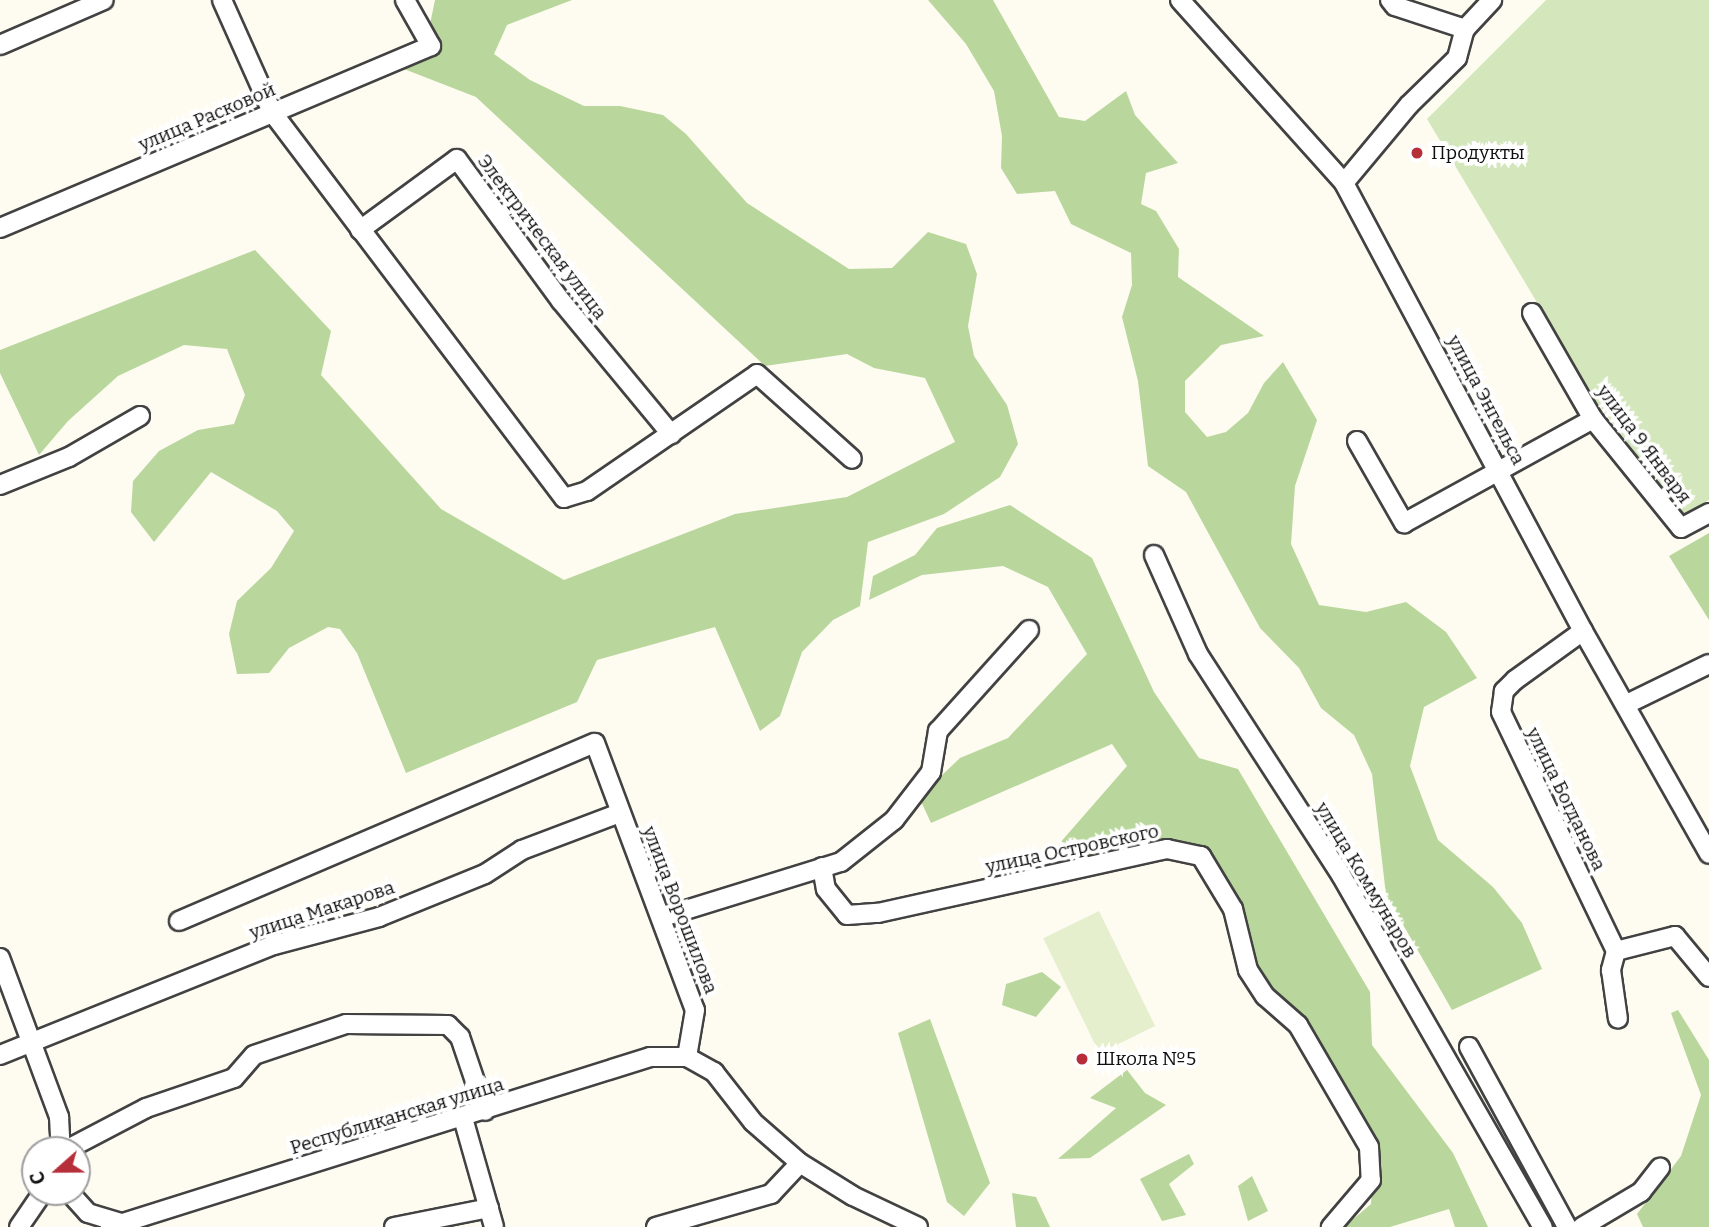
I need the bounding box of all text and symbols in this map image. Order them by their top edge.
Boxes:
street label: улица Расковой [135,78,279,156]
place label: Продукты [1431,142,1525,164]
marker: Продукты [1409,145,1425,161]
street label: Электрическая улица [473,150,611,324]
street label: улица Энгельса [1442,331,1530,469]
street label: улица 9 Января [1592,380,1696,508]
street label: улица Богданова [1521,724,1611,874]
street label: улица Коммунаров [1310,798,1422,962]
street label: улица Островского [983,820,1161,878]
street label: улица Ворошилова [638,823,722,997]
street label: улица Макарова [247,876,397,944]
place label: Школа №5 [1096,1048,1196,1070]
marker: Школа №5 [1074,1051,1090,1067]
street label: Республиканская улица [287,1073,507,1159]
north arrow [21,1136,91,1206]
text: С [25,1168,51,1188]

